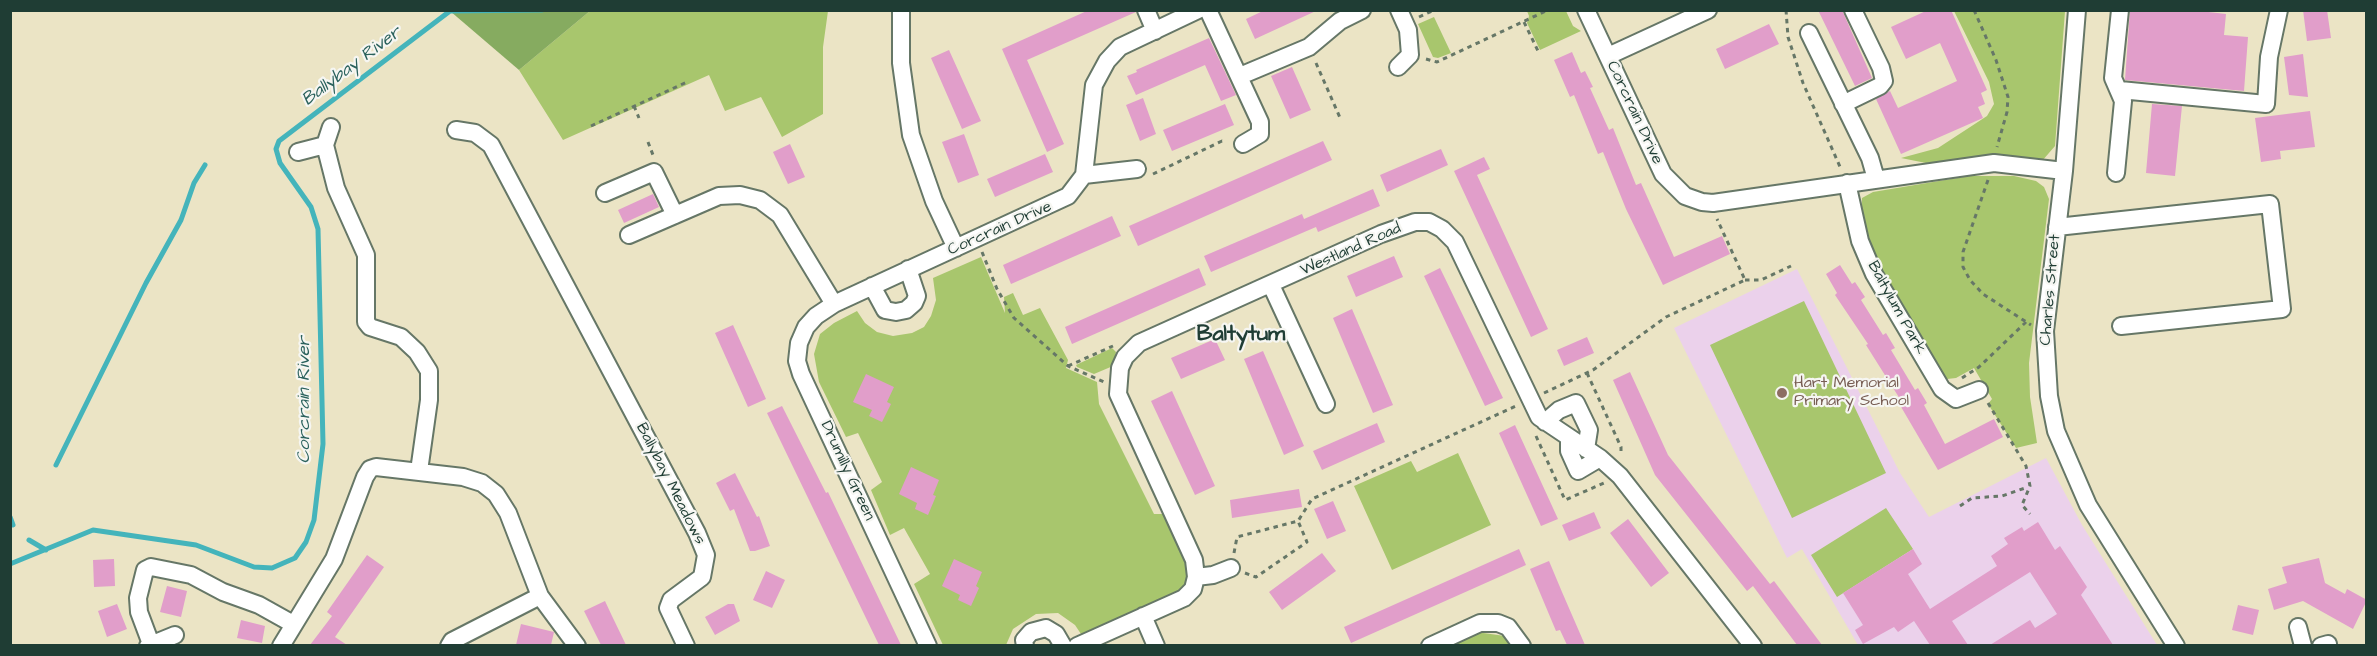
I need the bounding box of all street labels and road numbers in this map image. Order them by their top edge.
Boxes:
street label: Corcrain Drive [1602,58,1666,168]
street label: Corcrain Drive [945,198,1055,260]
street label: Westland Road [1298,219,1404,281]
street label: Charles Street [2037,234,2065,346]
street label: Baltylum Park [1862,258,1930,358]
street label: Drumilly Green [816,418,878,524]
street label: Ballybay Meadows [631,420,709,548]

